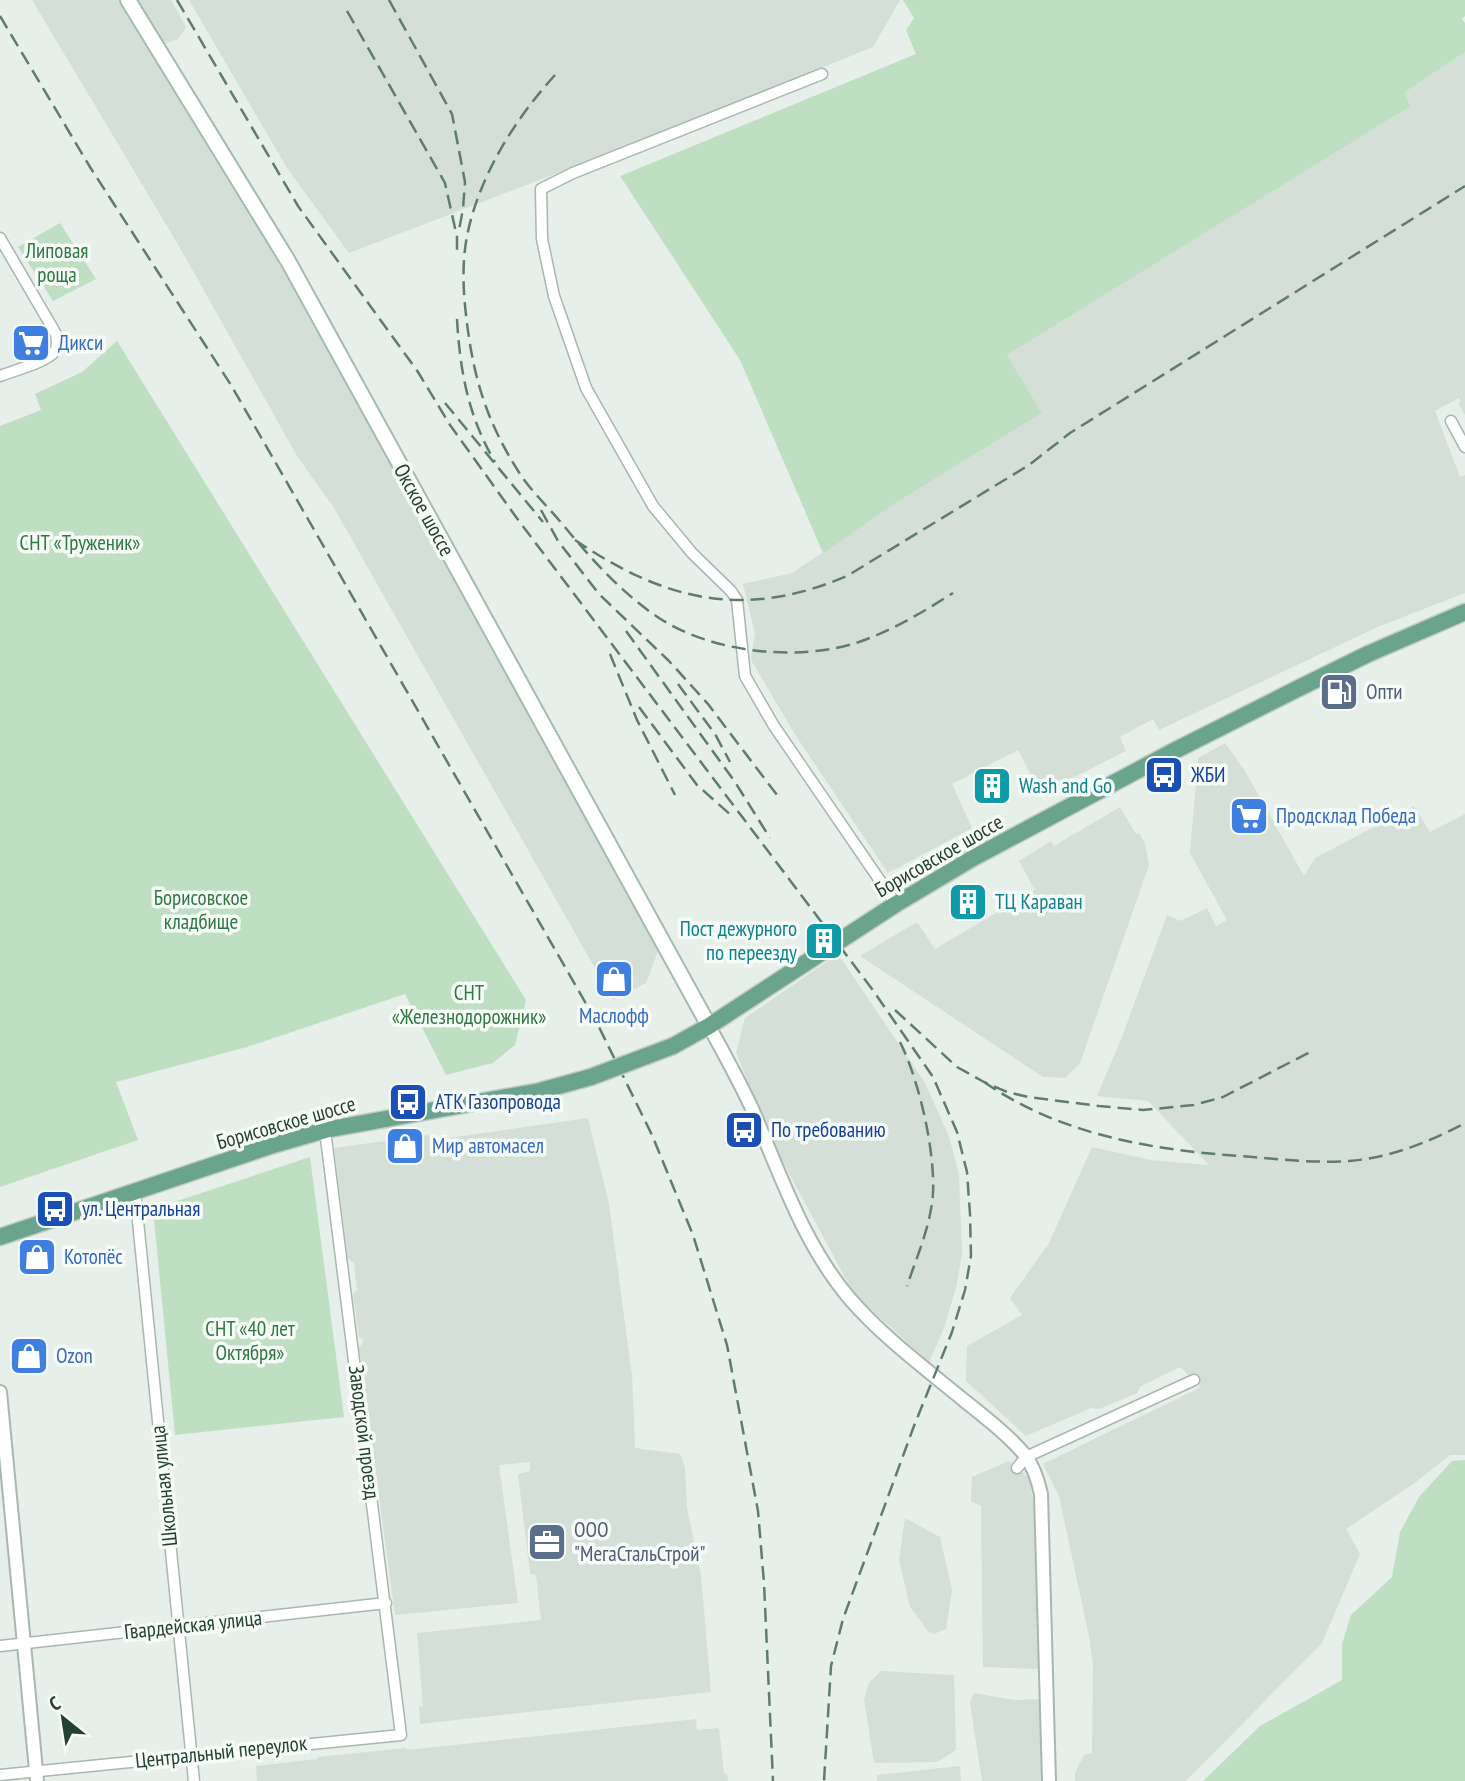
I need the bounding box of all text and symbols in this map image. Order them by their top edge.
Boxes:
park label: Липовая роща [25,237,88,288]
supermarket icon: Дикси [10,322,52,364]
place label: Дикси [58,329,103,356]
street label: Окское шоссе [388,459,461,561]
park label: СНТ «Труженик» [20,529,140,556]
fuel station icon: Опти [1318,671,1360,713]
place label: Опти [1366,678,1403,705]
bus stop icon: ЖБИ [1143,754,1185,796]
place label: ЖБИ [1190,761,1226,788]
building icon: Wash and Go [971,765,1013,807]
place label: Wash and Go [1019,772,1112,799]
supermarket icon: Продсклад Победа [1228,795,1270,837]
place label: Продсклад Победа [1276,802,1416,829]
street label: Борисовское шоссе [870,808,1008,903]
building icon: ТЦ Караван [947,881,989,923]
park label: Борисовское кладбище [154,884,248,935]
place label: ТЦ Караван [995,888,1083,915]
place label: Пост дежурного по переезду [680,915,797,966]
building icon: Пост дежурного по переезду [803,920,845,962]
shop icon: Маслофф [593,958,635,1000]
park label: СНТ «Железнодорожник» [392,979,546,1030]
place label: Маслофф [579,1002,649,1029]
bus stop icon: АТК Газопровода [387,1081,429,1123]
place label: АТК Газопровода [435,1088,561,1115]
street label: Борисовское шоссе [213,1090,359,1155]
bus stop icon: По требованию [723,1109,765,1151]
place label: По требованию [771,1116,886,1143]
shop icon: Мир автомасел [384,1125,426,1167]
place label: Мир автомасел [432,1132,544,1159]
bus stop icon: ул. Центральная [34,1188,76,1230]
place label: ул. Центральная [82,1195,200,1222]
shop icon: Котопёс [16,1236,58,1278]
place label: Котопёс [64,1243,123,1270]
park label: СНТ «40 лет Октября» [205,1315,295,1366]
shop icon: Ozon [8,1335,50,1377]
place label: Ozon [56,1342,93,1369]
street label: Заводской проезд [343,1363,386,1501]
street label: Школьная улица [144,1424,183,1548]
place label: ООО "МегаСтальСтрой" [574,1516,706,1567]
office icon: ООО "МегаСтальСтрой" [526,1521,568,1563]
street label: Гвардейская улица [123,1604,263,1645]
north arrow [28,1683,98,1753]
text: С [45,1691,65,1716]
street label: Центральный переулок [134,1729,308,1774]

